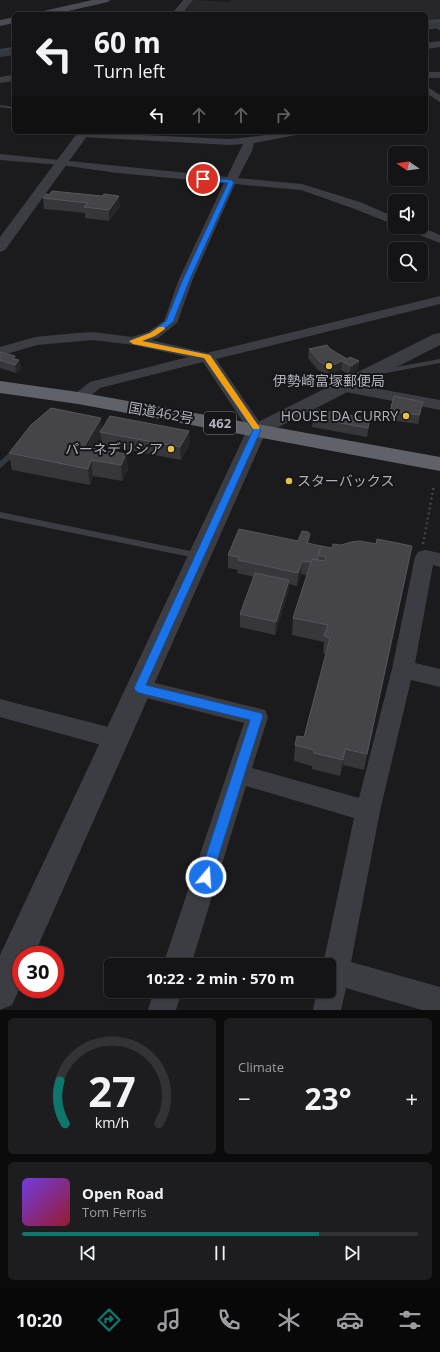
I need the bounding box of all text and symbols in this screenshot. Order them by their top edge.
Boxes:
text: 60 m [94,23,161,61]
icon: left [28,28,80,80]
text: Turn left [94,59,165,83]
icon: left [146,104,168,126]
icon: ahead [188,104,210,126]
icon: ahead [230,104,252,126]
icon: right [272,104,294,126]
north arrow [388,146,428,186]
map controls [388,146,428,282]
pin [186,162,220,196]
icon: arrive [192,168,214,190]
button: sound [388,194,428,234]
button: search [388,242,428,282]
marker: 伊勢崎富塚郵便局 [324,361,334,371]
place label: 伊勢崎富塚郵便局 [273,371,385,390]
street label: 国道462号 [127,397,195,428]
place label: HOUSE DA CURRY [281,406,398,425]
marker: HOUSE DA CURRY [401,411,411,421]
road number: 462 [204,412,236,434]
place label: パーネデリシア [65,439,163,458]
marker: パーネデリシア [166,444,176,454]
place label: スターバックス [297,471,394,490]
marker: スターバックス [284,476,294,486]
position arrow [185,856,227,898]
speed limit sign: 30 [12,946,64,998]
text: 10:22 · 2 min · 570 m [146,968,294,988]
text: Climate [238,1058,284,1076]
text: 27 [88,1063,136,1119]
text: 23° [304,1078,352,1119]
text: − [238,1083,251,1113]
text: + [405,1083,418,1113]
text: km/h [95,1113,129,1132]
text: Open Road [82,1183,164,1203]
text: Tom Ferris [82,1203,147,1221]
icon: previous [77,1242,99,1264]
icon: pause [209,1242,231,1264]
icon: next [341,1242,363,1264]
icon: directions [95,1306,123,1334]
icon: music [155,1306,183,1334]
icon: phone [215,1306,243,1334]
icon: climate [275,1306,303,1334]
icon: car [336,1306,364,1334]
icon: filters [396,1306,424,1334]
text: 10:20 [16,1308,62,1332]

